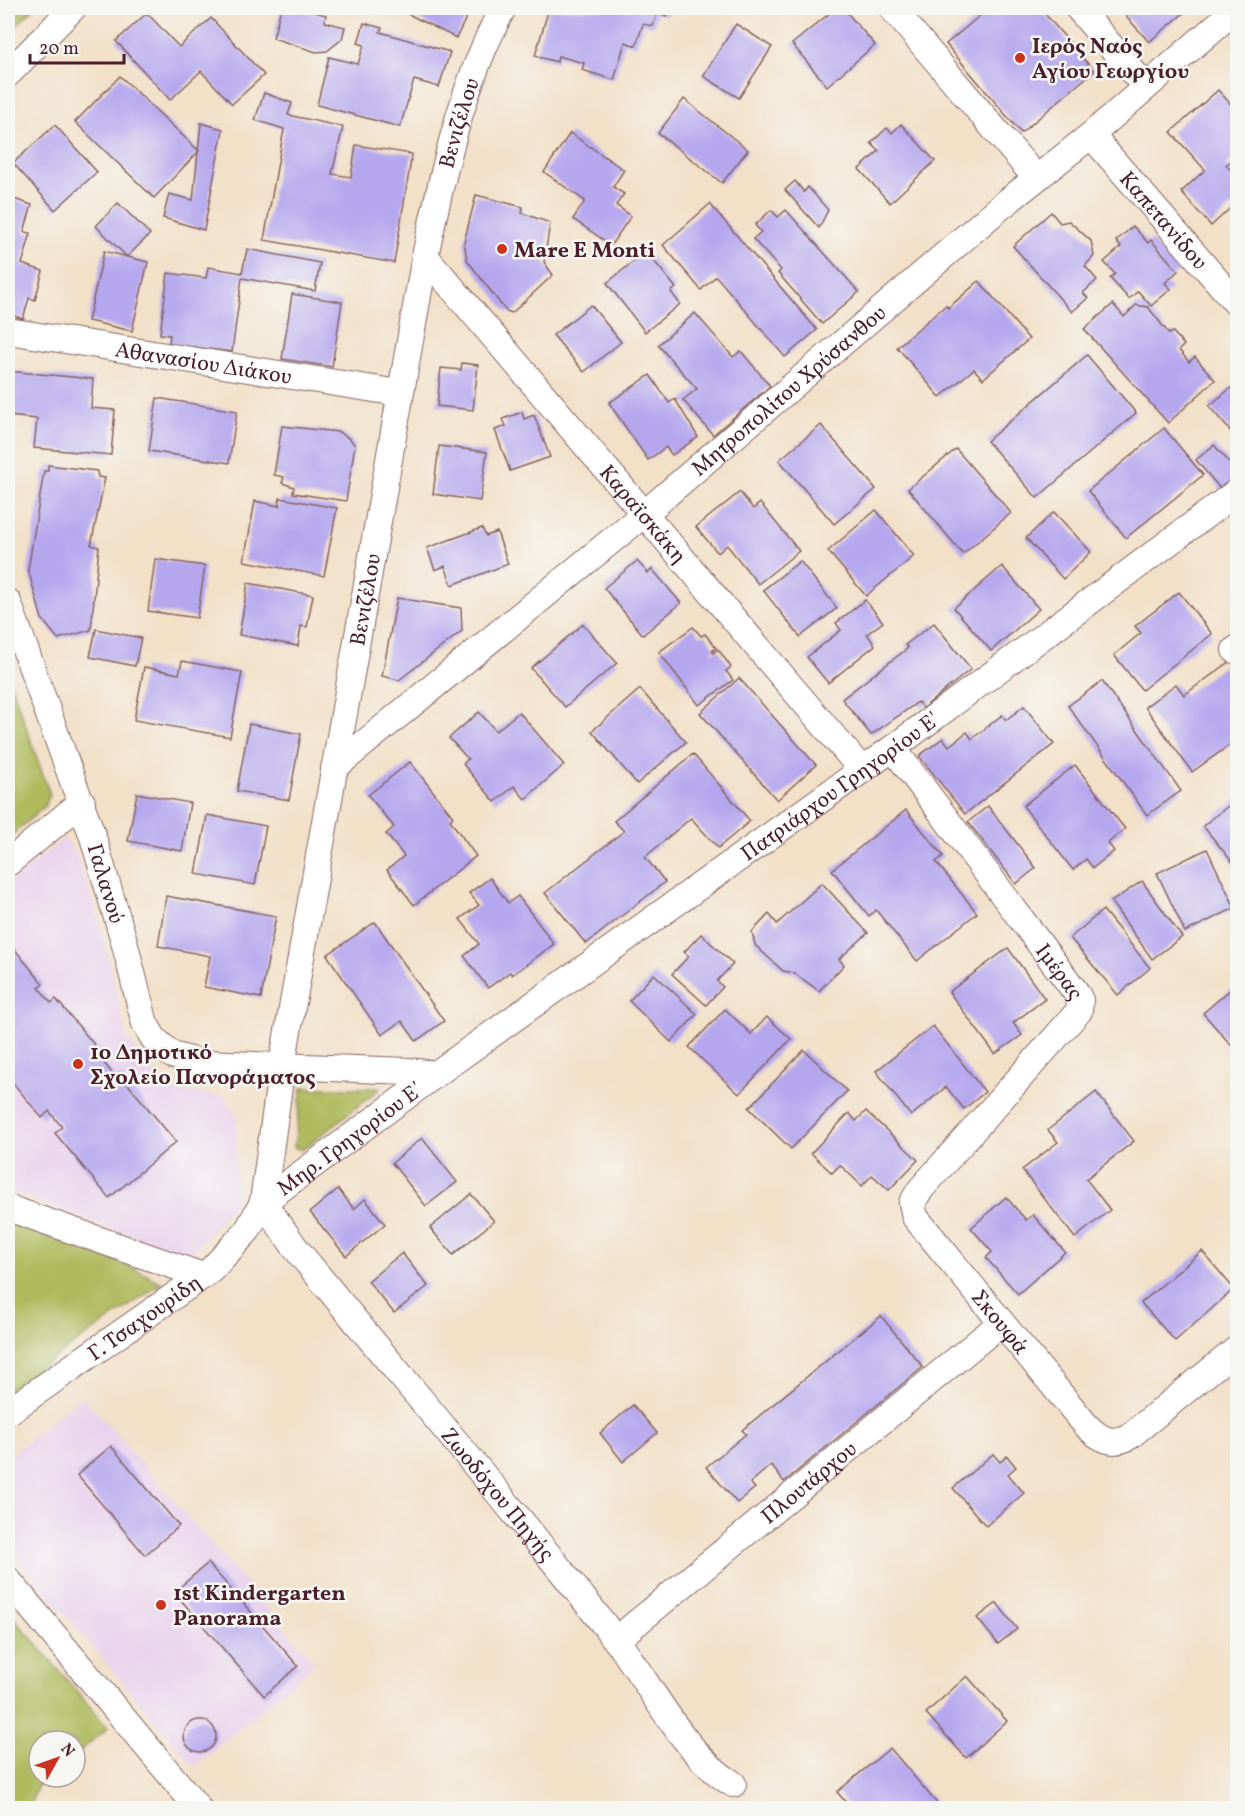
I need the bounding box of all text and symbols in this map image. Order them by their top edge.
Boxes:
scale bar [30,27,124,65]
place label: Ιερός Ναός Αγίου Γεωργίου [1032,32,1189,88]
text: 20 m [39,37,79,62]
marker: Ιερός Ναός Αγίου Γεωργίου [1013,51,1027,65]
street label: Βενιζέλου [432,74,489,172]
street label: Καπετανίδου [1111,165,1214,277]
place label: Mare E Monti [514,236,655,267]
marker: Mare E Monti [495,242,509,256]
street label: Μητροπολίτου Χρύσανθου [686,299,894,485]
street label: Αθανασίου Διάκου [113,335,294,394]
street label: Καραϊσκάκη [591,459,693,571]
street label: Βενιζέλου [343,551,390,648]
street label: Πατριάρχου Γρηγορίου Ε' [735,706,947,870]
street label: Γαλανού [78,840,131,927]
street label: Ιμέρας [1027,938,1090,1006]
place label: 1ο Δημοτικό Σχολείο Πανοράματος [90,1038,316,1094]
marker: 1ο Δημοτικό Σχολείο Πανοράματος [71,1057,85,1071]
street label: Μηρ. Γρηγορίου Ε΄ [271,1075,431,1205]
street label: Γ. Τσαχουρίδη [82,1268,209,1370]
street label: Σκουφά [963,1284,1035,1362]
street label: Ζωοδόχου Πηγής [432,1422,561,1569]
street label: Πλουτάρχου [755,1435,864,1532]
place label: 1st Kindergarten Panorama [173,1579,346,1635]
marker: 1st Kindergarten Panorama [154,1598,168,1612]
north arrow [27,1729,87,1789]
text: N [55,1739,79,1762]

